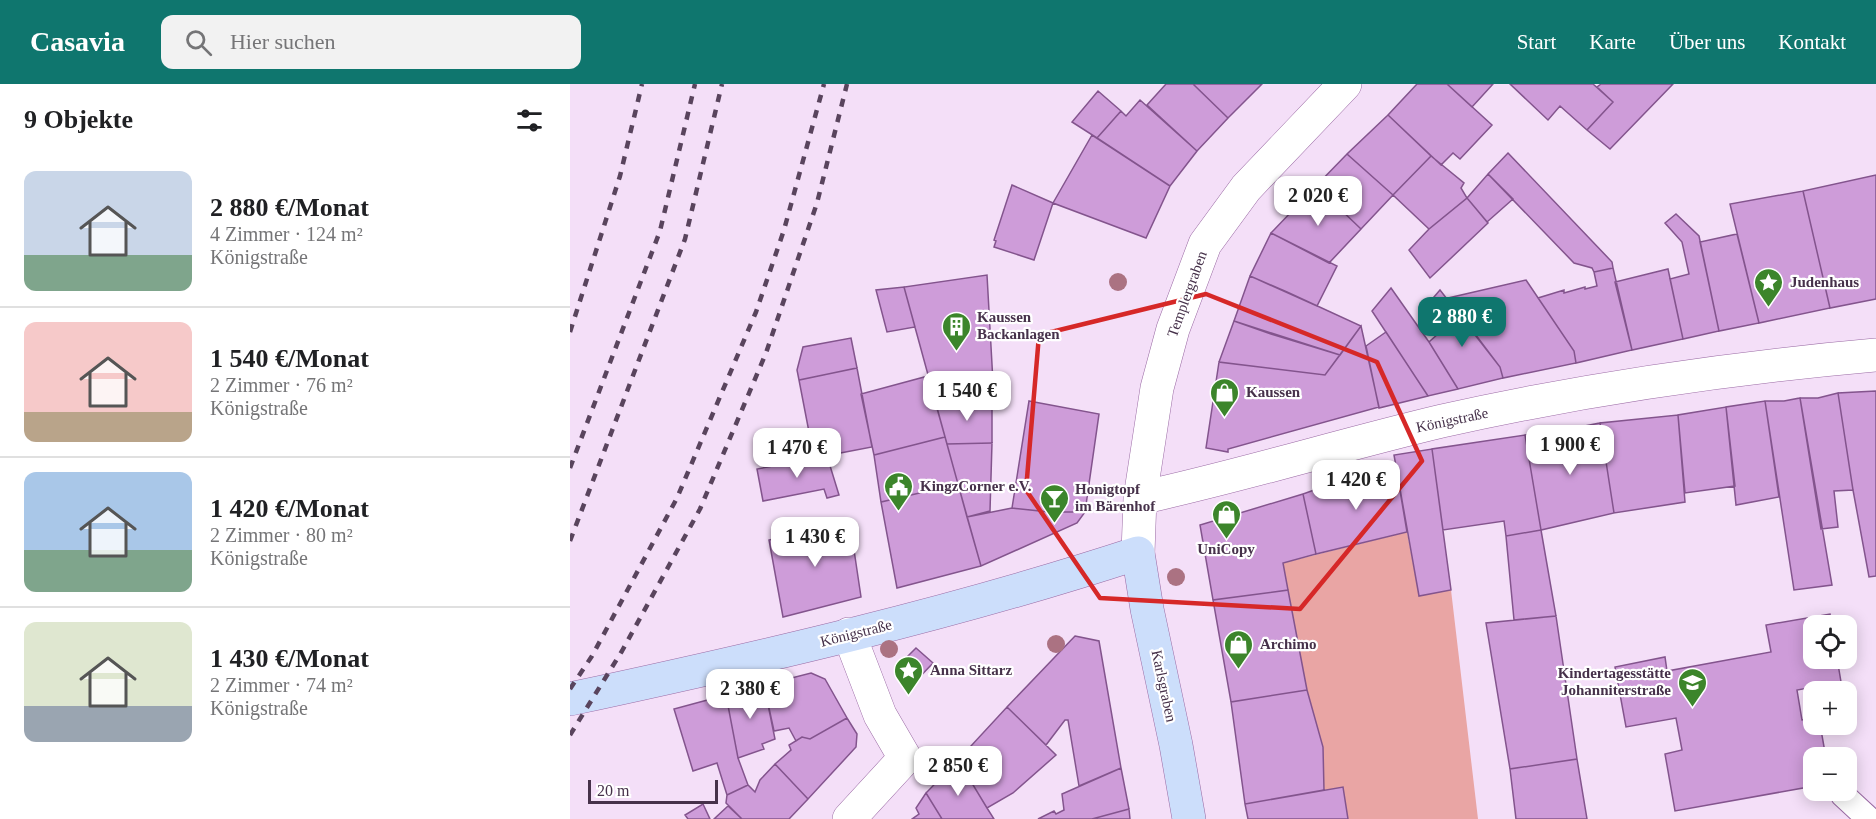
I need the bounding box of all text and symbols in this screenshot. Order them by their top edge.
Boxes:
search box [161,15,581,69]
text: Casavia [30,26,125,57]
icon: search [182,26,215,59]
text: Hier suchen [230,29,336,54]
text: Start [1517,30,1556,54]
text: Karte [1589,30,1636,54]
text: Über uns [1669,30,1745,54]
text: Kontakt [1778,30,1846,54]
icon: filters [513,104,546,137]
text: 9 Objekte [24,105,133,134]
pin: 2 020 € [1263,176,1373,227]
text: 2 020 € [1288,184,1348,206]
text: 2 880 €/Monat [210,193,369,222]
icon: home [72,195,144,267]
text: 4 Zimmer · 124 m² [210,223,363,245]
text: Königstraße [210,246,308,268]
street label: Templergraben [1164,248,1210,339]
place icon: Judenhaus [1753,266,1785,308]
place label: Judenhaus [1790,274,1859,290]
pin: 2 880 € [1407,297,1517,348]
text: 2 880 € [1432,305,1492,327]
place label: Kaussen Backanlagen [977,309,1060,342]
building icon: Kaussen Backanlagen [940,310,972,352]
text: 1 540 €/Monat [210,344,369,373]
icon: home [72,346,144,418]
pin: 1 540 € [912,371,1022,422]
text: 2 Zimmer · 76 m² [210,374,353,396]
shop icon: Kaussen [1209,376,1241,418]
text: 1 540 € [937,379,997,401]
place label: Kaussen [1246,384,1301,400]
text: Königstraße [210,397,308,419]
street label: Königstraße [1414,404,1490,435]
pin: 1 900 € [1515,425,1625,476]
pin: 1 470 € [742,428,852,479]
text: 1 900 € [1540,433,1600,455]
text: 1 470 € [767,436,827,458]
pin: 1 420 € [1301,460,1411,511]
text: 1 420 € [1326,468,1386,490]
public building icon: KingzCorner e.V. [883,470,915,512]
place label: KingzCorner e.V. [920,478,1032,494]
place label: Honigtopf im Bärenhof [1075,481,1156,514]
bar icon: Honigtopf im Bärenhof [1038,482,1070,524]
text: 1 420 €/Monat [210,494,369,523]
icon: home [72,496,144,568]
shop icon: UniCopy [1210,498,1242,540]
pin: 1 430 € [760,517,870,568]
text: 2 Zimmer · 80 m² [210,524,353,546]
text: 1 430 € [785,525,845,547]
place label: UniCopy [1197,541,1255,557]
text: Königstraße [210,547,308,569]
map controls [1803,615,1857,801]
button: locate [1803,615,1857,669]
street label: Königstraße [818,616,894,650]
shop icon: Archimo [1223,628,1255,670]
place label: Archimo [1260,636,1316,652]
text: 1 430 €/Monat [210,644,369,673]
icon: home [72,646,144,718]
street label: Karlsgraben [1149,648,1180,724]
place icon: Anna Sittarz [893,654,925,696]
place label: Anna Sittarz [930,662,1012,678]
place label: Kindertagesstätte Johanniterstraße [1558,665,1671,698]
school or university icon: Kindertagesstätte Johanniterstraße [1676,666,1708,708]
pin: 2 380 € [695,669,805,720]
text: 2 Zimmer · 74 m² [210,674,353,696]
text: 2 380 € [720,677,780,699]
button: + [1803,681,1857,735]
text: Königstraße [210,697,308,719]
pin: 2 850 € [903,746,1013,797]
button: − [1803,747,1857,801]
text: 2 850 € [928,754,988,776]
scale bar [588,777,718,804]
text: 20 m [597,782,629,799]

